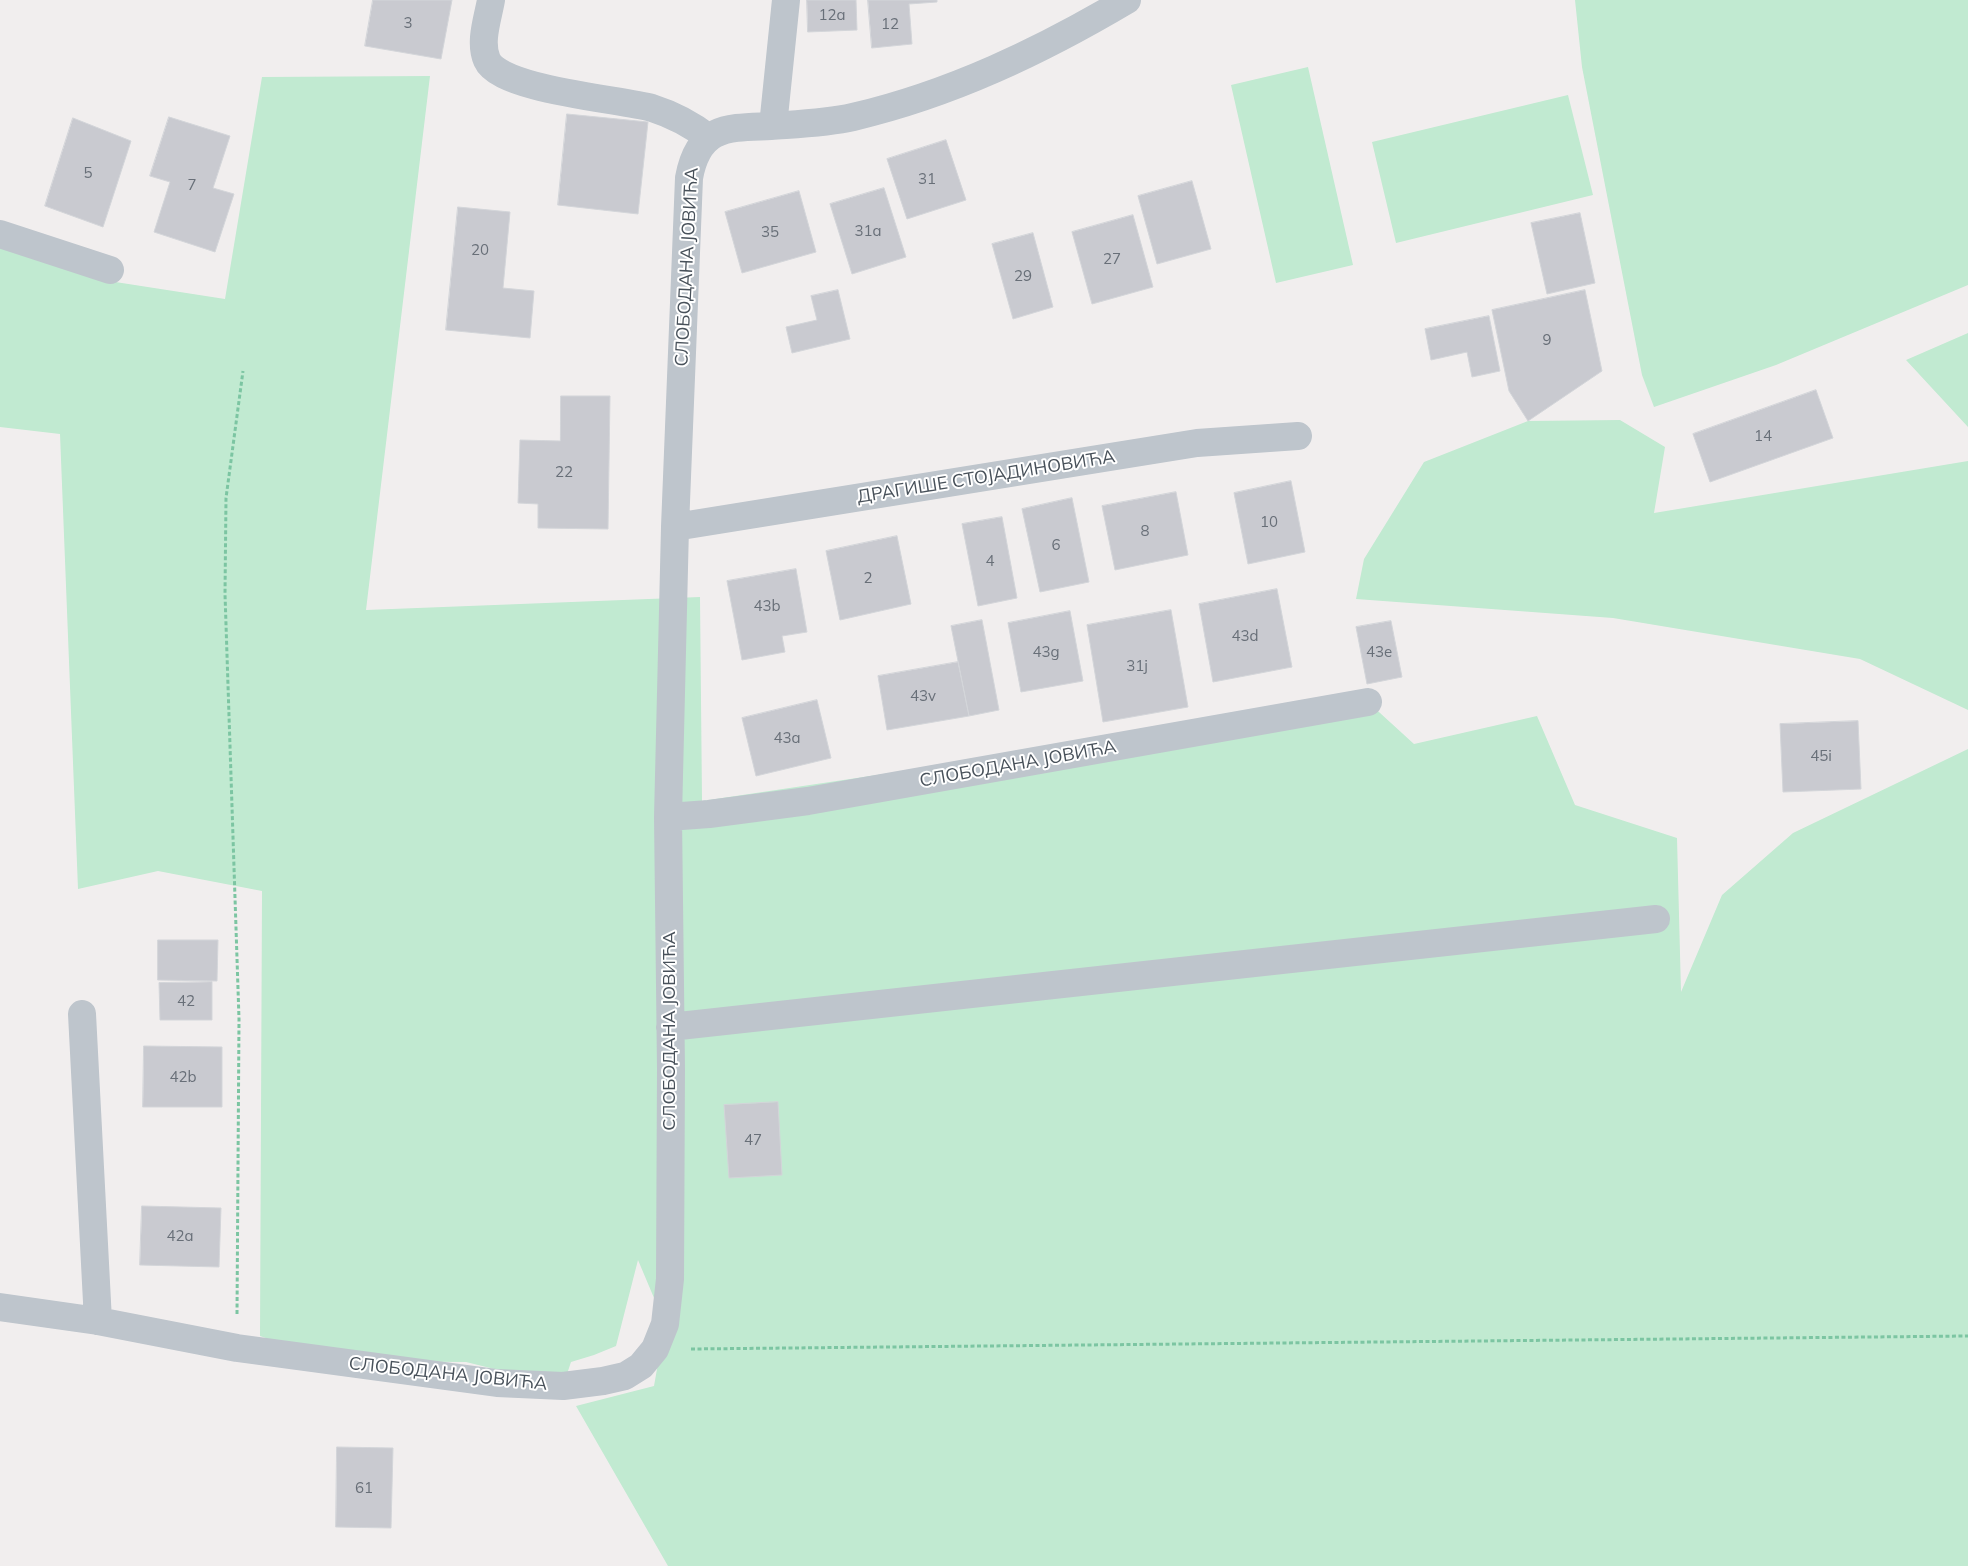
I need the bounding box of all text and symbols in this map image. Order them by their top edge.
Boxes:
house number: 12a [819,6,845,24]
house number: 3 [404,14,412,32]
house number: 12 [881,15,899,33]
house number: 5 [84,164,92,182]
street label: СЛОБОДАНА ЈОВИЋА [671,167,703,367]
house number: 31 [918,170,936,188]
house number: 7 [188,176,196,194]
house number: 31a [855,222,881,240]
house number: 35 [761,223,779,241]
house number: 20 [471,241,489,259]
house number: 27 [1103,250,1121,268]
house number: 29 [1014,267,1032,285]
house number: 9 [1543,331,1551,349]
house number: 14 [1754,427,1772,445]
street label: ДРАГИШЕ СТОЈАДИНОВИЋА [855,446,1117,508]
house number: 22 [555,463,573,481]
house number: 10 [1260,513,1278,531]
house number: 8 [1141,522,1149,540]
house number: 6 [1052,536,1060,554]
house number: 4 [986,552,994,570]
house number: 2 [864,569,872,587]
house number: 43b [754,597,780,615]
house number: 43d [1232,627,1258,645]
house number: 43g [1032,643,1060,661]
house number: 43e [1366,643,1392,661]
house number: 31j [1126,657,1148,675]
house number: 43v [910,687,936,705]
house number: 43a [774,729,800,747]
street label: СЛОБОДАНА ЈОВИЋА [918,736,1118,792]
house number: 45i [1810,747,1832,765]
street label: СЛОБОДАНА ЈОВИЋА [659,931,681,1131]
house number: 42 [177,992,195,1010]
house number: 42b [170,1068,196,1086]
house number: 47 [744,1131,762,1149]
house number: 42a [167,1227,193,1245]
street label: СЛОБОДАНА ЈОВИЋА [348,1353,548,1395]
house number: 61 [355,1479,373,1497]

